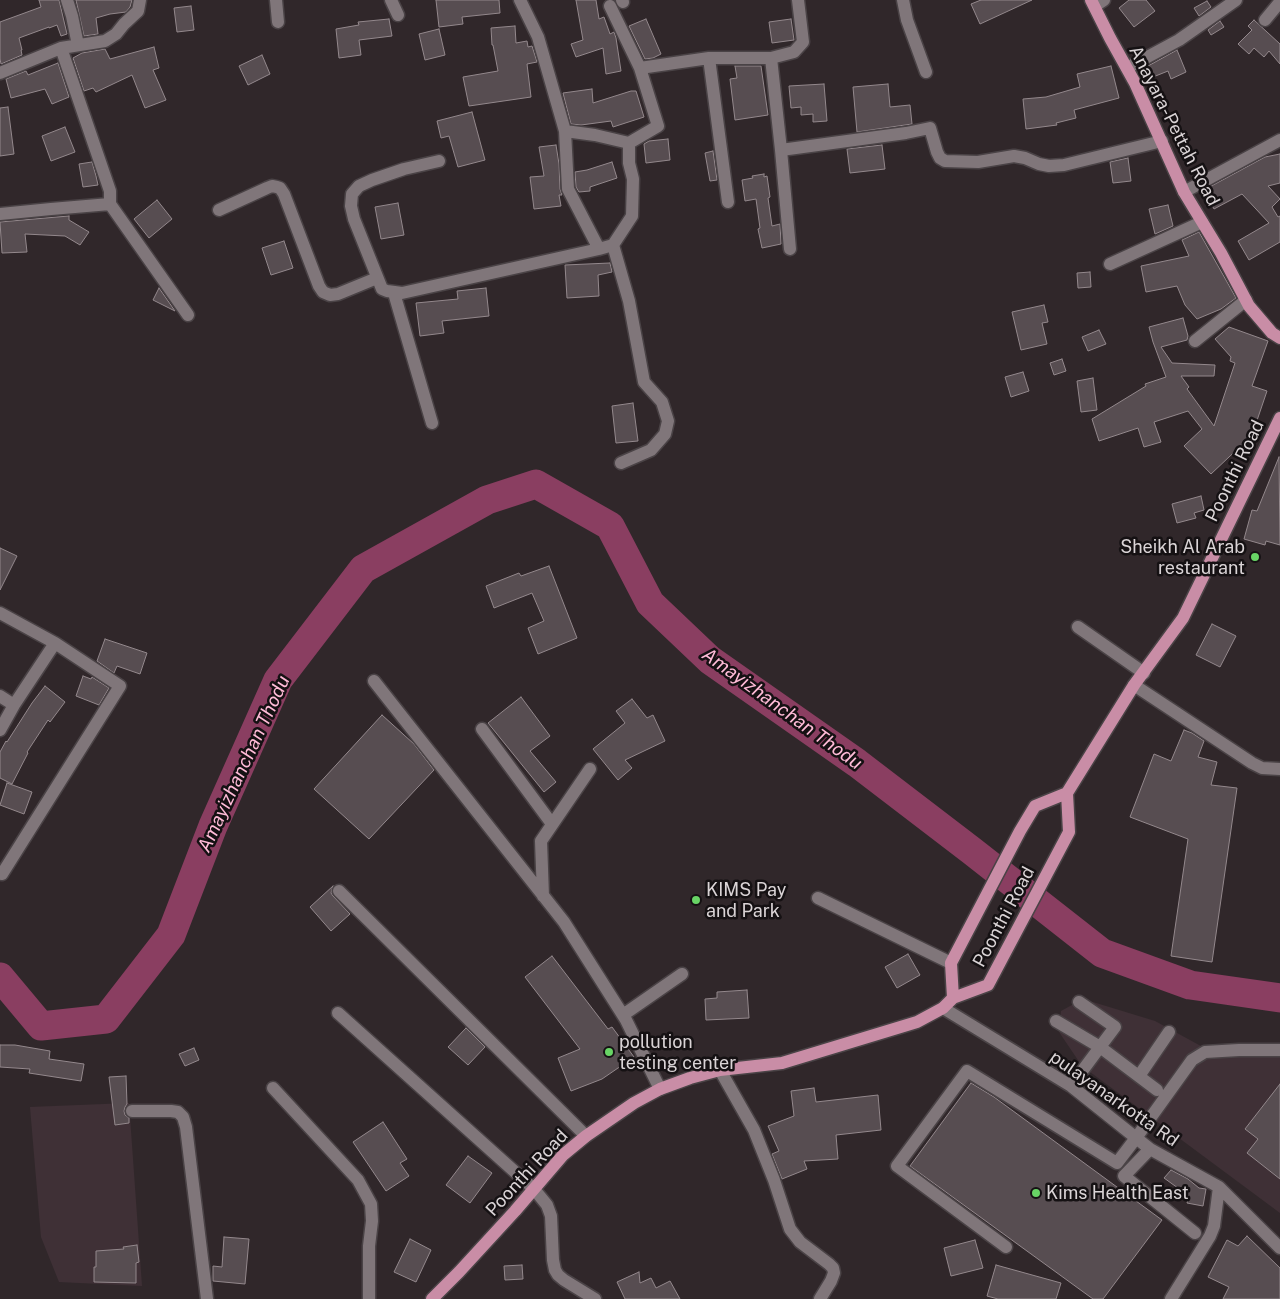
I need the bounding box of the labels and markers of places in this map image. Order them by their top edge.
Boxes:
place label: Sheikh Al Arab restaurant [1120,536,1245,578]
marker: Sheikh Al Arab restaurant [1249,551,1261,563]
place label: KIMS Pay and Park [706,879,786,922]
marker: KIMS Pay and Park [690,894,702,906]
place label: pollution testing center [619,1031,736,1074]
marker: pollution testing center [603,1046,615,1058]
place label: Kims Health East [1046,1182,1189,1204]
marker: Kims Health East [1030,1187,1042,1199]

